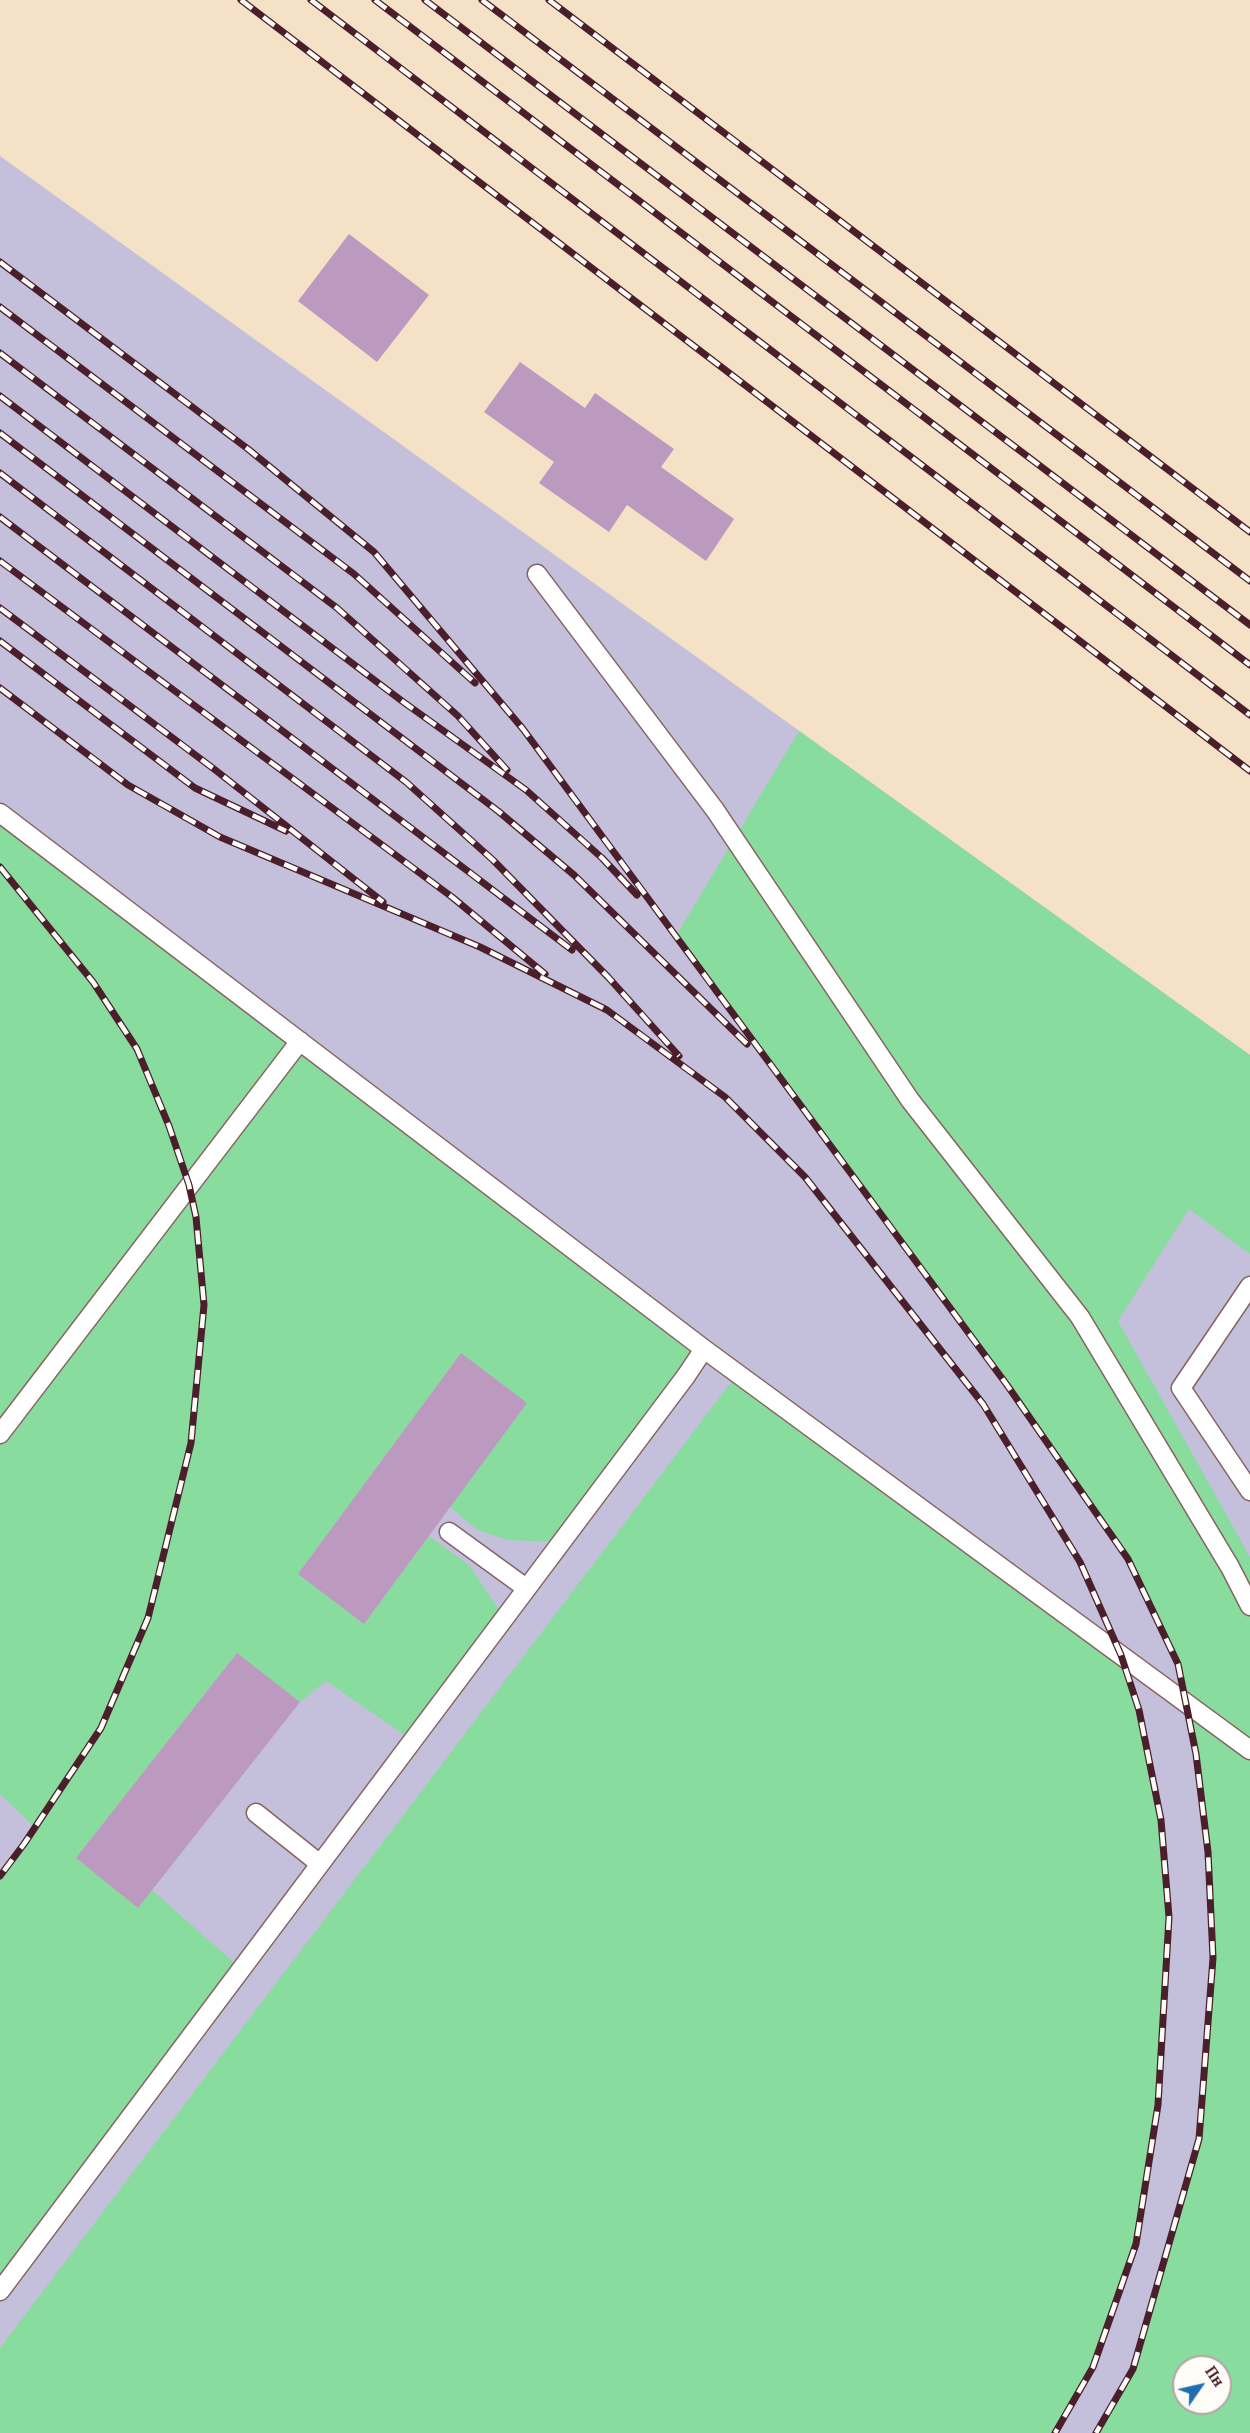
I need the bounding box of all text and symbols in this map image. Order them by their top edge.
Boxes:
north arrow [1172,2355,1232,2415]
text: Пн [1200,2361,1231,2391]

